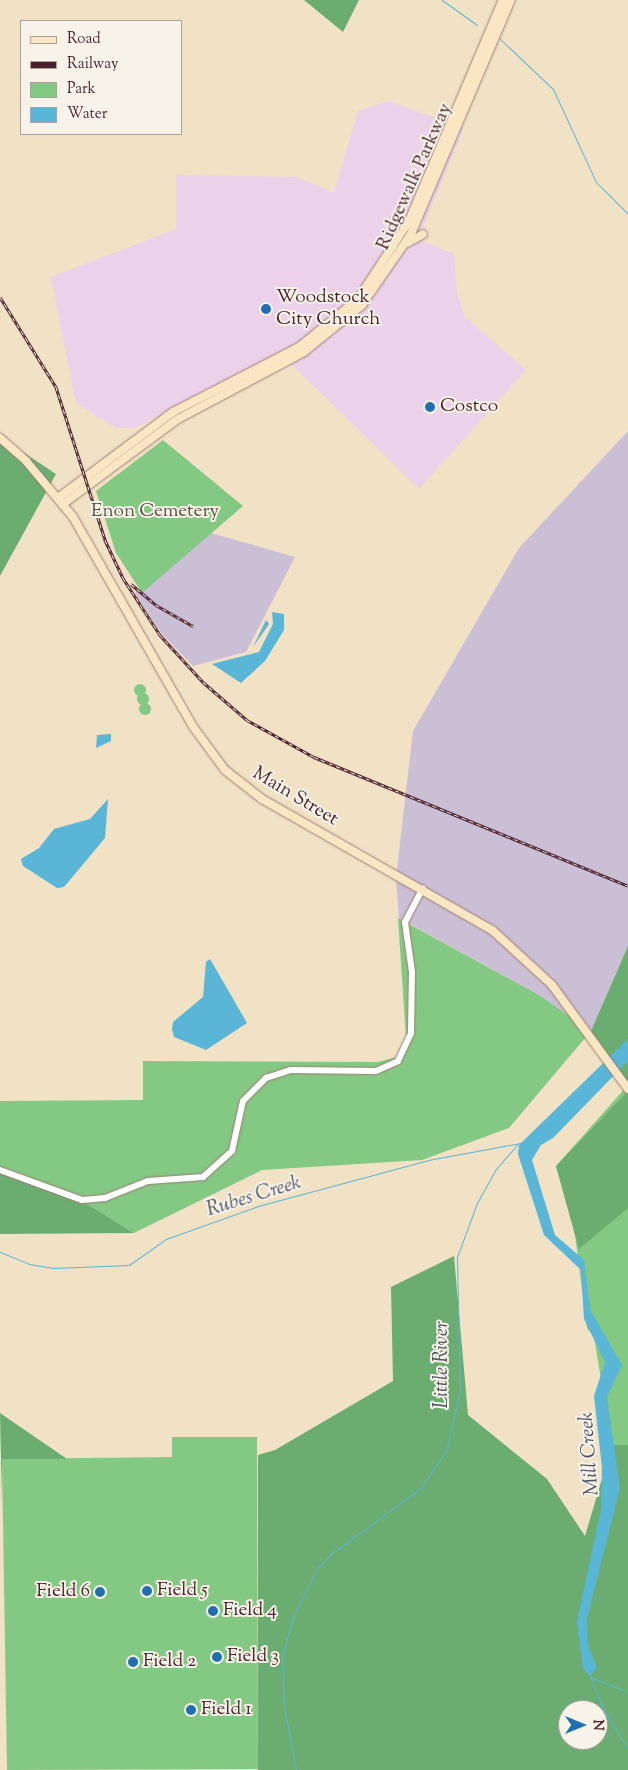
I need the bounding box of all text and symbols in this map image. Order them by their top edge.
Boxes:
legend [20,20,182,135]
text: Road [67,29,101,50]
text: Railway [67,54,118,75]
text: Park [67,79,96,100]
street label: Ridgewalk Parkway [372,100,458,254]
text: Water [67,104,107,125]
place label: Woodstock City Church [276,287,380,331]
marker: Woodstock City Church [260,303,272,315]
place label: Costco [440,396,498,418]
marker: Costco [424,401,436,413]
park label: Enon Cemetery [91,501,219,523]
street label: Main Street [248,763,342,831]
water label: Rubes Creek [204,1171,304,1223]
water label: Little River [430,1321,454,1409]
water label: Mill Creek [575,1411,605,1497]
place label: Field 5 [157,1580,208,1602]
place label: Field 6 [36,1581,90,1603]
marker: Field 5 [141,1585,153,1597]
marker: Field 6 [94,1586,106,1598]
place label: Field 4 [223,1600,277,1622]
marker: Field 4 [207,1605,219,1617]
place label: Field 3 [227,1646,279,1668]
place label: Field 2 [143,1651,196,1673]
marker: Field 3 [211,1651,223,1663]
marker: Field 2 [127,1656,139,1668]
place label: Field 1 [201,1699,252,1721]
north arrow [558,1700,608,1750]
marker: Field 1 [185,1704,197,1716]
text: N [587,1719,607,1731]

